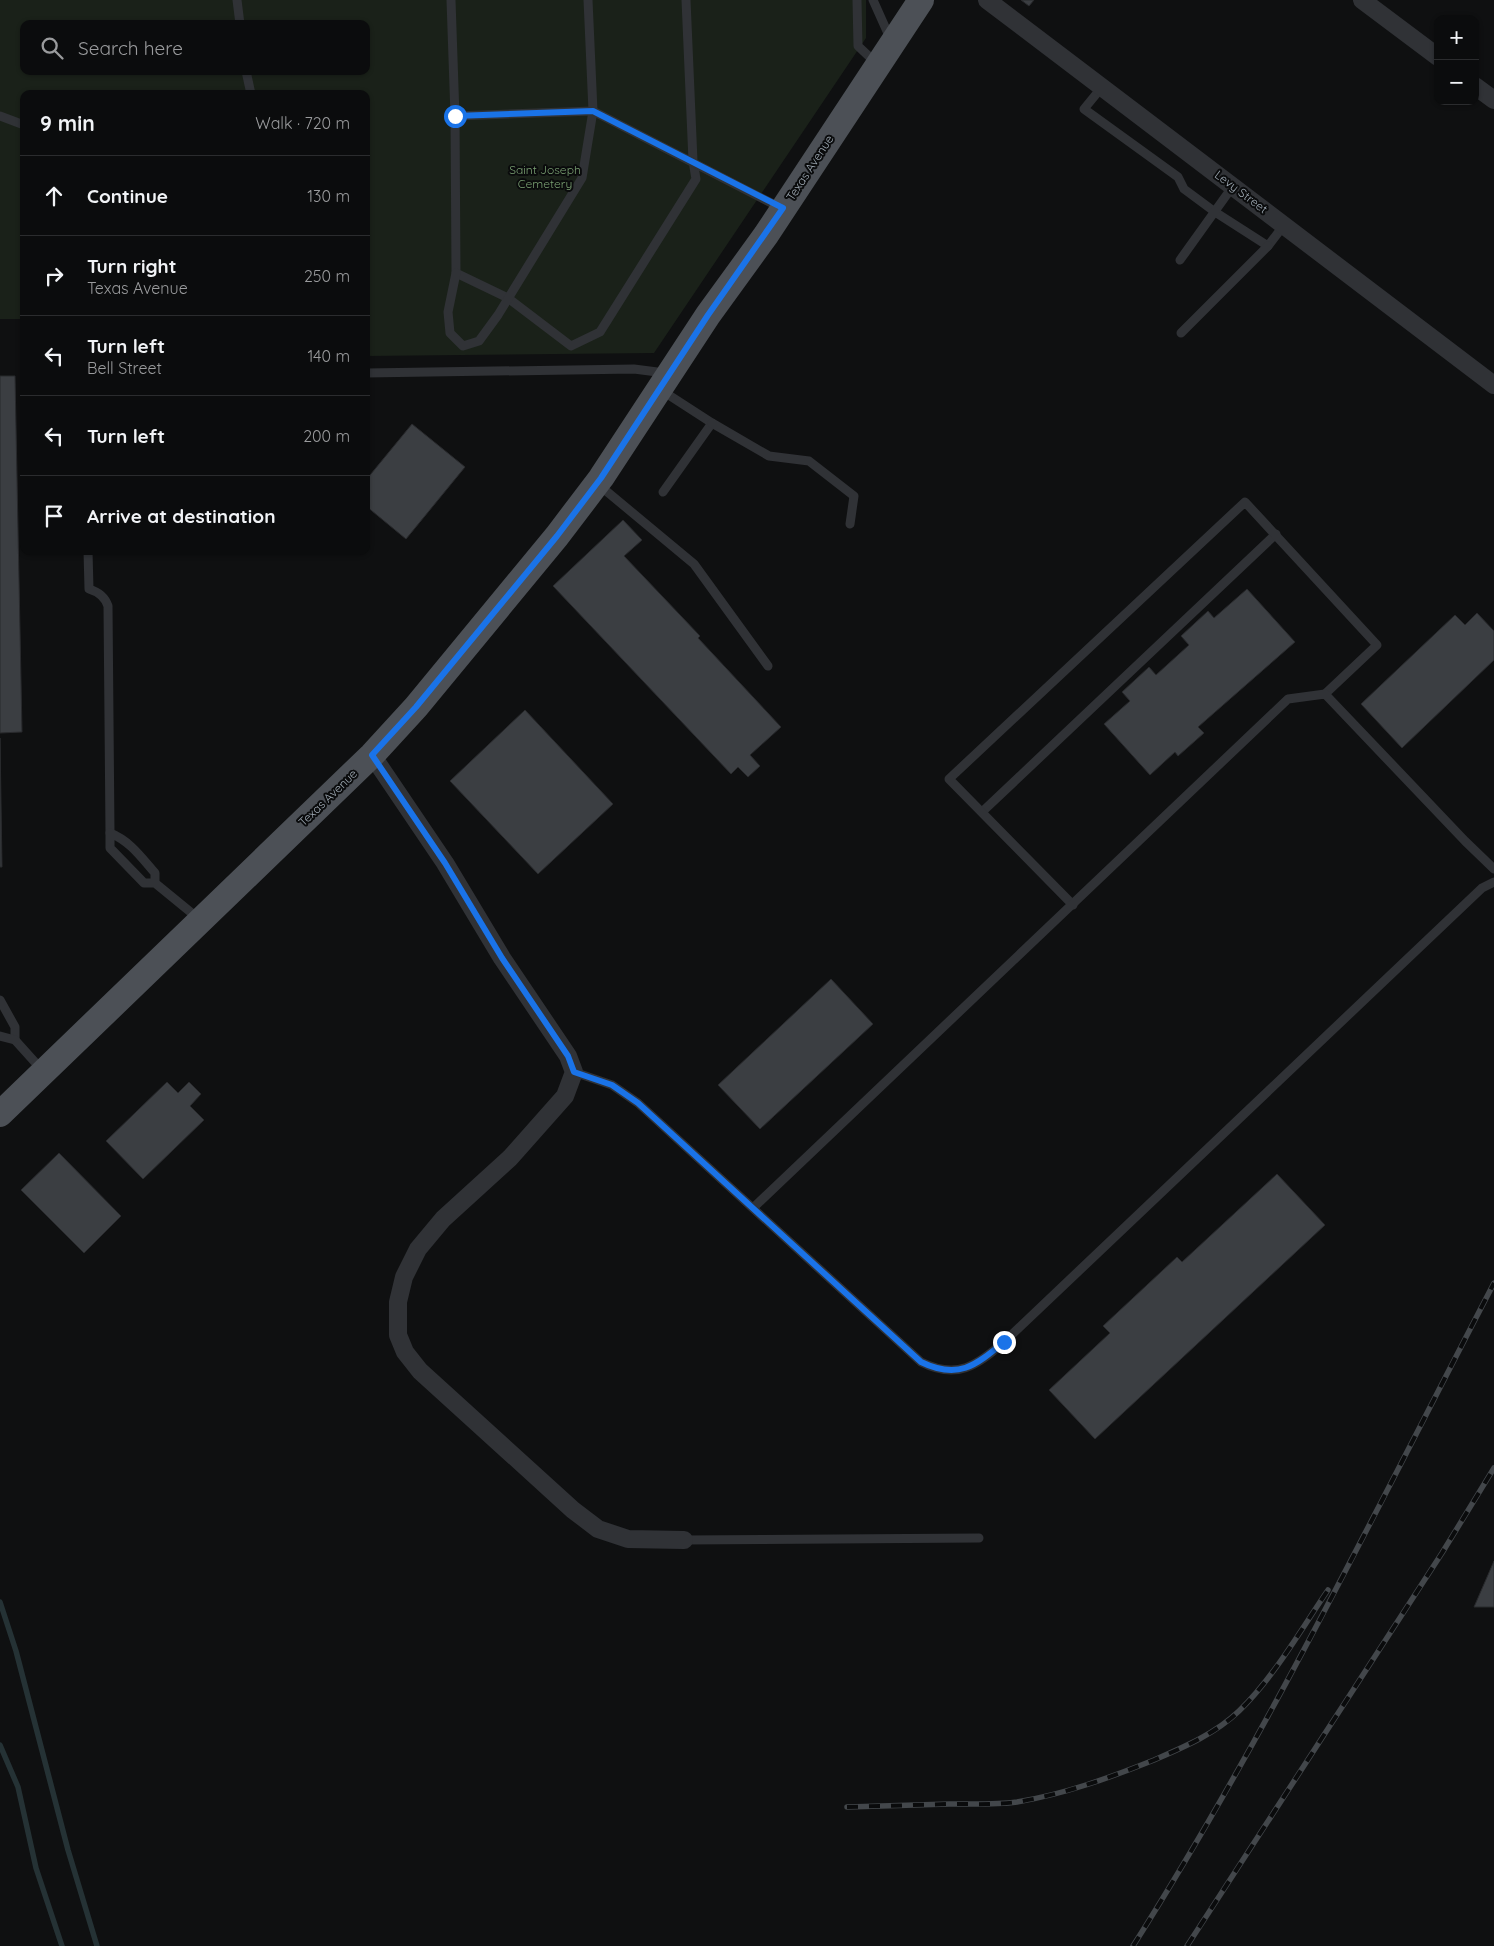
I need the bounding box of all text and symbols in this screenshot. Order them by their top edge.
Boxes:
map controls [1434,15,1479,105]
button: + [1434,15,1479,60]
search box [20,20,370,75]
icon: search [38,34,66,62]
text: Search here [78,36,183,60]
button: − [1434,60,1479,105]
route start [444,105,467,128]
text: 9 min [40,110,95,136]
text: Walk · 720 m [255,113,350,133]
street label: Texas Avenue [783,132,837,203]
park label: Saint Joseph Cemetery [509,162,581,191]
street label: Levy Street [1212,167,1271,216]
icon: ahead [40,182,68,210]
text: Continue [87,184,168,208]
text: 130 m [307,186,350,206]
text: Turn right [87,254,176,278]
icon: right [40,262,68,290]
text: 250 m [304,266,350,286]
text: Texas Avenue [87,278,188,298]
text: Turn left [87,334,165,358]
icon: left [40,342,68,370]
text: 140 m [307,346,350,366]
text: Bell Street [87,358,162,378]
icon: left [40,422,68,450]
text: Turn left [87,424,165,448]
text: 200 m [303,426,350,446]
icon: arrive [40,502,68,530]
text: Arrive at destination [87,504,276,528]
street label: Texas Avenue [295,766,360,829]
route end [993,1331,1016,1354]

